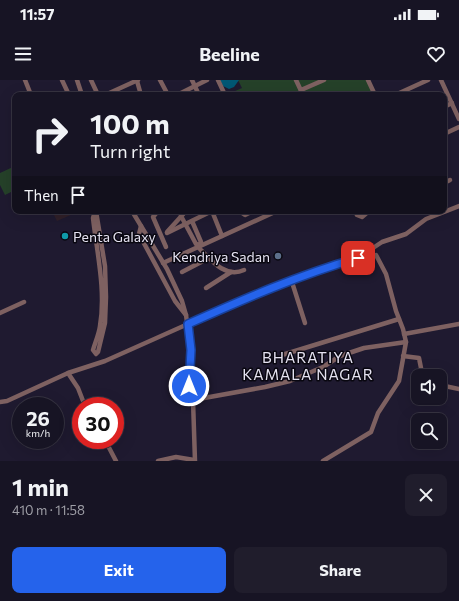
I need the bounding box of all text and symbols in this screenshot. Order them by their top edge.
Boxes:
text: 11:57 [20,5,55,23]
icon: menu [12,43,34,65]
text: Beeline [199,43,260,65]
icon: heart [425,43,447,65]
text: 100 m [90,106,170,140]
icon: right [24,108,76,160]
text: Turn right [90,140,170,162]
icon: arrive [67,184,89,206]
text: Then [24,186,59,204]
place label: Penta Galaxy [73,228,156,245]
marker: Penta Galaxy [60,231,70,241]
pin [341,241,375,275]
icon: arrive [347,247,369,269]
place label: Kendriya Sadan [172,248,270,265]
marker: Kendriya Sadan [273,251,283,261]
district label: BHARATIYA KAMALA NAGAR [242,348,374,383]
position arrow [168,365,210,407]
map controls [411,369,447,449]
button: sound [411,369,447,405]
speed limit sign: 30 [72,397,124,449]
text: 26 [26,406,50,430]
button: search [411,413,447,449]
text: km/h [26,427,50,439]
text: 1 min [12,472,69,501]
button: close [405,474,447,516]
text: 410 m · 11:58 [12,502,85,518]
button: Exit [12,547,226,593]
button: Share [234,547,447,593]

